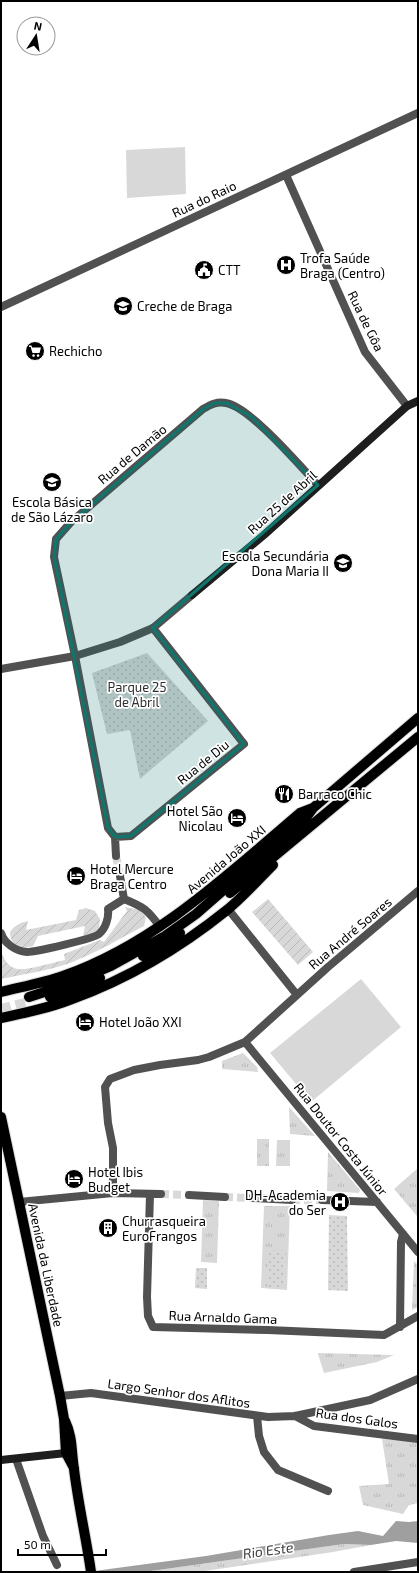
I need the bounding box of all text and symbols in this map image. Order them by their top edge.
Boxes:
north arrow [16,16,56,56]
text: N [33,19,43,33]
street label: Rua do Raio [169,177,239,221]
place label: Trofa Saúde Braga (Centro) [300,250,385,281]
hospital icon: Trofa Saúde Braga (Centro) [275,254,297,276]
public building icon: CTT [193,259,215,281]
place label: CTT [218,262,241,278]
street label: Rua de Gôa [344,288,388,354]
school or university icon: Creche de Braga [112,295,134,317]
place label: Creche de Braga [137,298,232,314]
supermarket icon: Rechicho [24,340,46,362]
place label: Rechicho [49,343,102,359]
street label: Rua de Damão [94,421,170,487]
street label: Rua 25 de Abril [244,467,320,537]
school or university icon: Escola Básica de São Lázaro [41,471,63,493]
place label: Escola Básica de São Lázaro [11,494,93,525]
place label: Escola Secundária Dona Maria II [222,548,329,579]
school or university icon: Escola Secundária Dona Maria II [332,552,354,574]
park label: Parque 25 de Abril [108,679,166,710]
street label: Rua de Diu [174,736,232,788]
restaurant icon: Barraco Chic [273,783,295,805]
place label: Barraco Chic [298,786,372,802]
place label: Hotel São Nicolau [167,803,223,834]
hotel icon: Hotel São Nicolau [226,807,248,829]
street label: Avenida João XXI [183,821,269,897]
place label: Hotel Mercure Braga Centro [90,861,174,892]
hotel icon: Hotel Mercure Braga Centro [65,865,87,887]
street label: Rua André Soares [305,894,395,972]
hotel icon: Hotel João XXI [74,1011,96,1033]
place label: Hotel João XXI [99,1014,182,1030]
street label: Rua Doutor Costa Júnior [291,1079,391,1199]
place label: Hotel Ibis Budget [88,1164,143,1195]
hotel icon: Hotel Ibis Budget [63,1168,85,1190]
place label: DH-Academia do Ser [245,1187,326,1218]
hospital icon: DH-Academia do Ser [329,1191,351,1213]
street label: Avenida da Liberdade [25,1202,67,1328]
place label: Churrasqueira EuroFrangos [122,1213,206,1244]
building icon: Churrasqueira EuroFrangos [97,1217,119,1239]
street label: Rua Arnaldo Gama [168,1307,278,1327]
street label: Largo Senhor dos Aflitos [107,1375,251,1411]
street label: Rua dos Galos [315,1404,399,1432]
scale bar [18,1531,106,1557]
text: 50 m [24,1537,51,1551]
water label: Rio Este [242,1538,295,1562]

